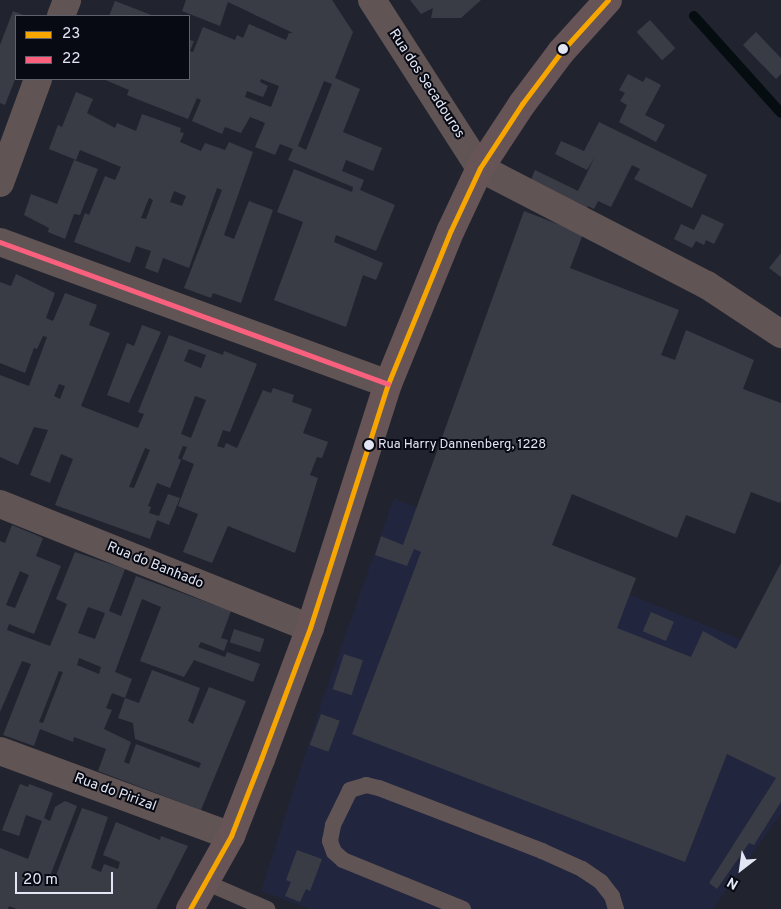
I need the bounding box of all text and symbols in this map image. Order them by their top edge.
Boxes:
legend [15,15,190,80]
text: 23 [62,25,80,44]
street label: Rua dos Secadouros [385,26,467,142]
unlabelled marker [558,44,568,54]
text: 22 [62,50,80,69]
place label: Rua Harry Dannenberg, 1228 [378,437,546,453]
marker: Rua Harry Dannenberg, 1228 [364,440,374,450]
street label: Rua do Banhado [104,539,206,593]
street label: Rua do Pirizal [72,770,158,816]
north arrow [716,844,766,894]
scale bar [18,862,115,894]
text: 20 m [23,871,58,890]
text: N [725,873,742,892]

